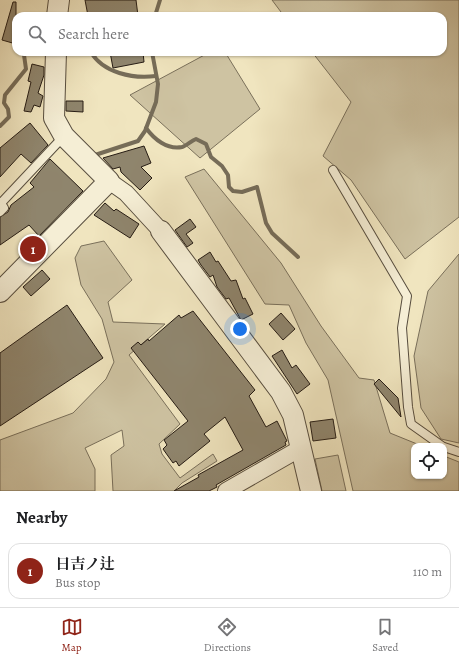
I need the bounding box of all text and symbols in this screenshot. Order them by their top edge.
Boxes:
search box [12,12,447,56]
icon: search [26,23,48,45]
text: Search here [58,24,129,44]
pin: 1 [20,234,46,264]
your location [230,319,250,339]
map controls [411,443,447,479]
button: locate [411,443,447,479]
text: Nearby [16,506,67,529]
text: 日吉ノ辻 [55,554,115,574]
text: 1 [28,563,32,580]
text: 110 m [413,563,442,580]
text: Bus stop [55,574,100,591]
tab: Map [61,616,83,655]
tab: Directions [204,616,251,655]
tab: Saved [372,616,398,655]

